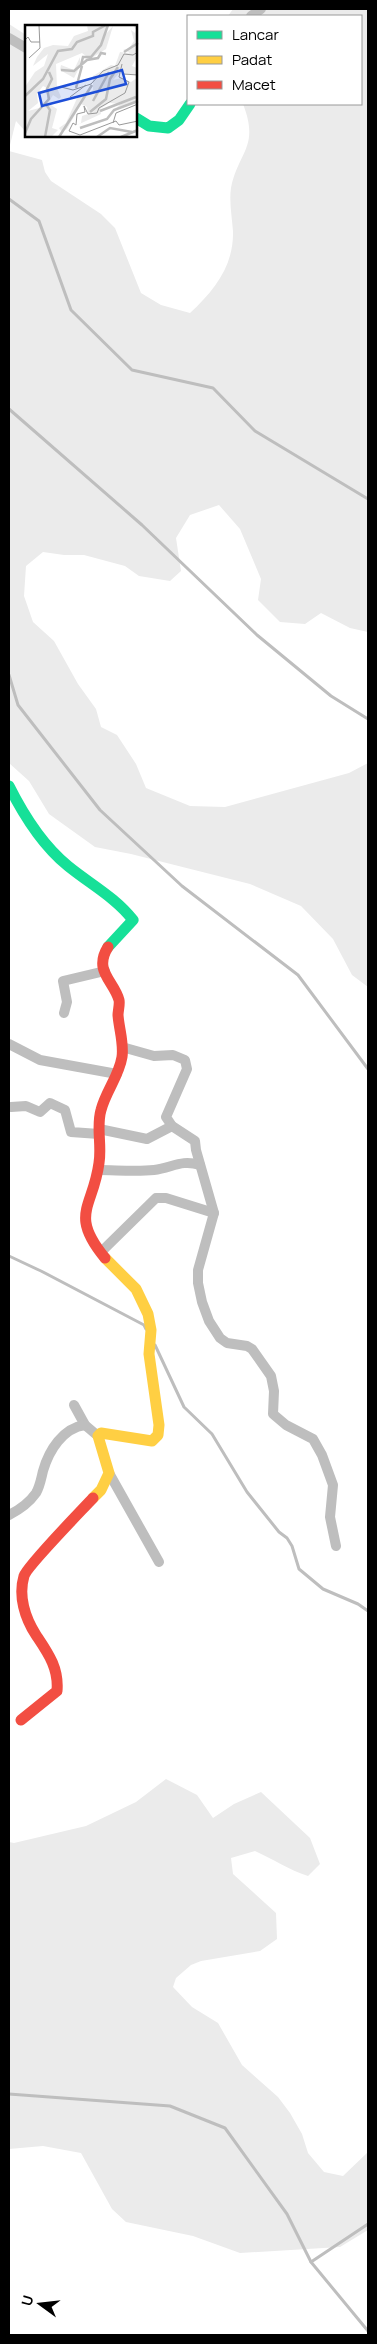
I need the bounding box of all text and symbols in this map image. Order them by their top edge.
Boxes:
legend [187,15,362,105]
text: Lancar [232,24,279,45]
inset map [25,25,138,138]
text: Padat [232,49,272,70]
text: Macet [232,74,276,95]
north arrow [15,2279,65,2329]
text: U [16,2293,37,2308]

